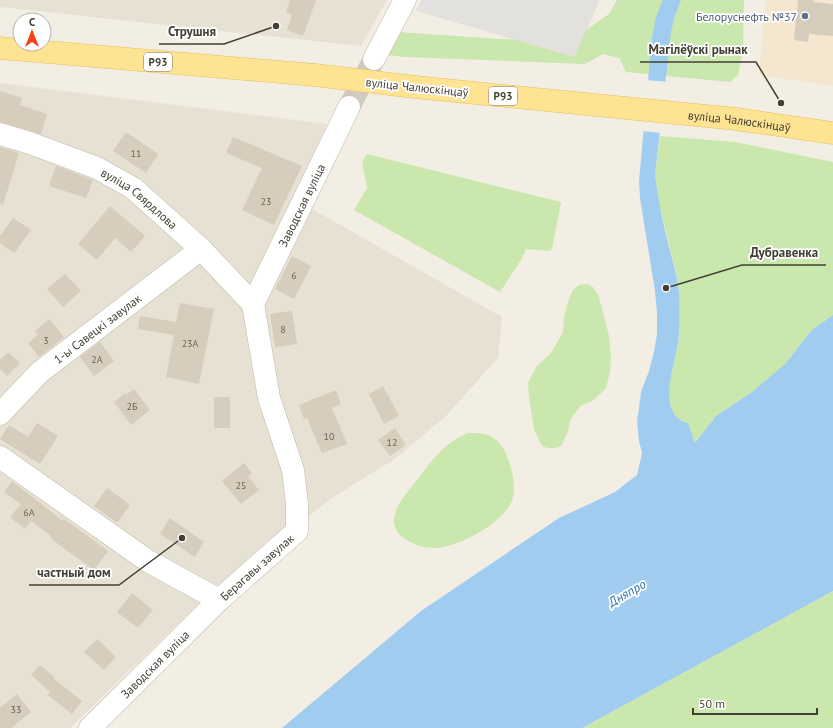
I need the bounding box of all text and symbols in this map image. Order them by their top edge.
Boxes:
place label: Белоруснефть №37 [696,9,797,24]
marker: Белоруснефть №37 [800,11,810,21]
north arrow [12,12,52,52]
text: С [29,15,35,29]
callout: Струшня [159,19,224,44]
text: Струшня [168,23,216,40]
callout: Магілёўскі рынак [640,37,756,62]
text: Магілёўскі рынак [648,41,748,58]
road number: Р93 [144,53,172,71]
street label: вуліца Чалюскінцаў [365,74,470,100]
road number: Р93 [489,87,517,105]
street label: вуліца Чалюскінцаў [687,107,792,134]
house number: 11 [131,147,141,160]
street label: Заводская вуліца [275,161,328,249]
street label: вуліца Свярдлова [98,164,181,232]
house number: 23 [261,195,271,208]
callout: Дубравенка [742,240,826,265]
text: Дубравенка [750,244,818,261]
house number: 6 [291,269,297,282]
street label: 1-ы Савецкі завулак [50,290,144,366]
house number: 8 [280,323,286,336]
house number: 3 [43,334,49,347]
house number: 23А [182,337,199,350]
house number: 2А [91,353,103,366]
house number: 2Б [127,400,138,413]
house number: 10 [324,430,335,443]
house number: 12 [387,436,397,449]
house number: 25 [236,479,246,492]
house number: 6А [23,506,35,519]
street label: Берагавы завулак [217,530,297,603]
callout: частный дом [29,560,119,585]
text: частный дом [37,564,111,581]
water label: Дняпро [604,575,649,611]
street label: Заводская вуліца [117,627,192,701]
scale bar [693,690,817,716]
text: 50 m [699,696,725,711]
house number: 33 [11,703,21,716]

